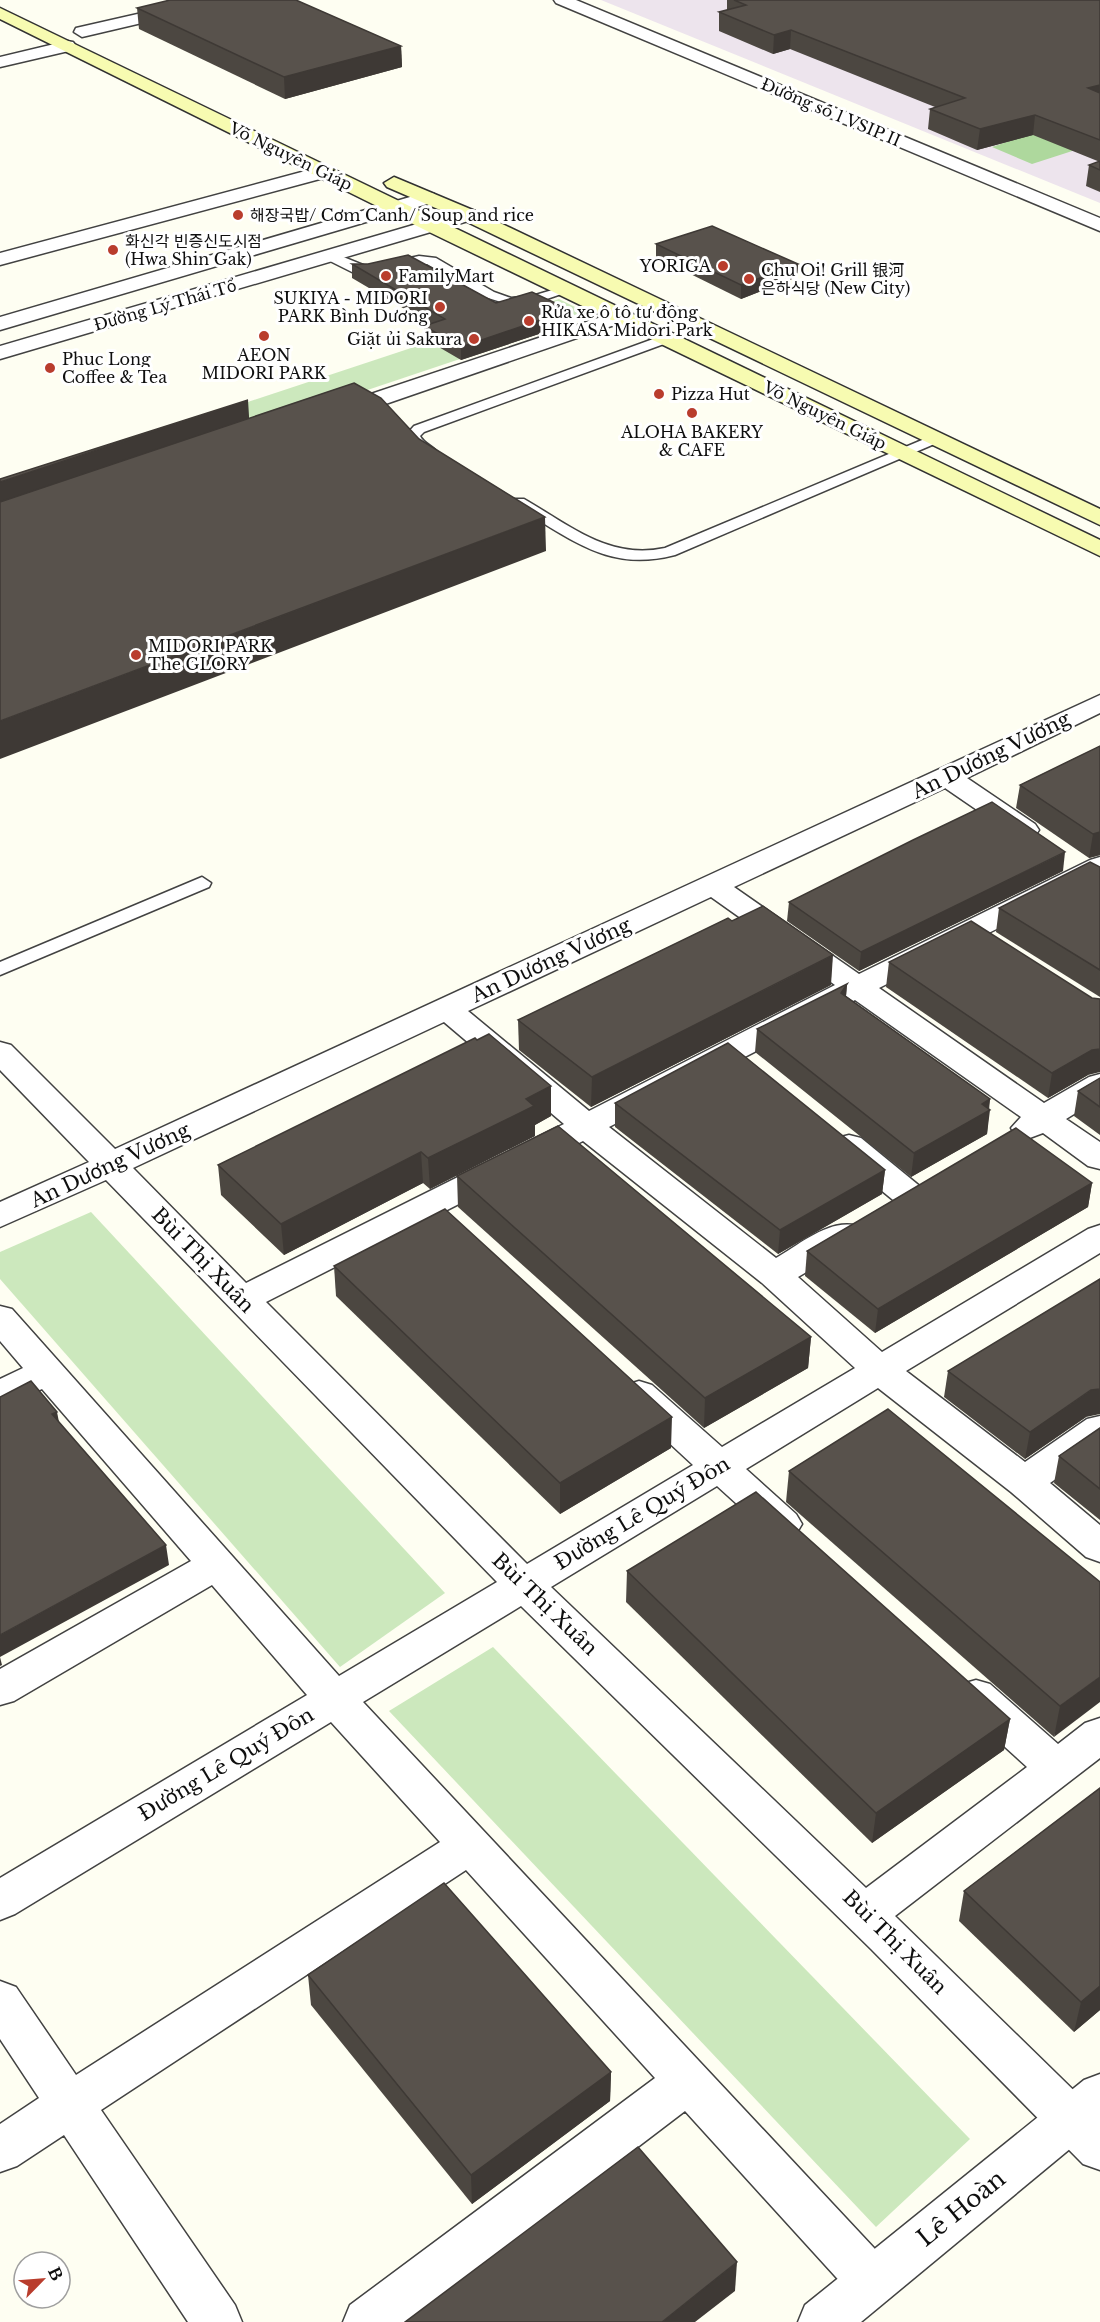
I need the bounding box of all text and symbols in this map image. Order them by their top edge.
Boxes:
street label: Đường số 1 VSIP II [758,74,904,150]
street label: Võ Nguyên Giáp [225,117,356,194]
place label: 해장국밥/ Cơm Canh/ Soup and rice [250,205,534,225]
marker: 해장국밥/ Cơm Canh/ Soup and rice [231,208,245,222]
place label: 화신각 빈증신도시점 (Hwa Shin Gak) [125,231,262,269]
marker: 화신각 빈증신도시점 (Hwa Shin Gak) [106,243,120,257]
place label: YORIGA [639,256,712,276]
marker: YORIGA [716,259,730,273]
place label: Chu Oi! Grill 银河 은하식당 (New City) [761,260,910,298]
place label: FamilyMart [398,266,494,286]
marker: FamilyMart [379,269,393,283]
marker: Chu Oi! Grill 银河 은하식당 (New City) [742,272,756,286]
street label: Đường Lý Thái Tổ [91,275,239,335]
place label: SUKIYA - MIDORI PARK Bình Dương [274,288,428,326]
marker: SUKIYA - MIDORI PARK Bình Dương [433,300,447,314]
place label: Rửa xe ô tô tự động HIKASA Midori Park [541,302,713,340]
marker: Rửa xe ô tô tự động HIKASA Midori Park [522,314,536,328]
marker: AEON MIDORI PARK [257,329,271,343]
place label: Giặt ủi Sakura [347,329,462,349]
marker: Giặt ủi Sakura [467,332,481,346]
place label: AEON MIDORI PARK [202,345,327,383]
place label: Phuc Long Coffee & Tea [62,349,167,387]
marker: Phuc Long Coffee & Tea [43,361,57,375]
street label: Võ Nguyên Giáp [759,376,890,453]
place label: Pizza Hut [671,384,750,404]
marker: Pizza Hut [652,387,666,401]
marker: ALOHA BAKERY & CAFE [685,406,699,420]
place label: ALOHA BAKERY & CAFE [620,422,763,460]
place label: MIDORI PARK The GLORY [148,636,273,674]
marker: MIDORI PARK The GLORY [129,648,143,662]
street label: An Dương Vương [907,706,1075,804]
street label: An Dương Vương [467,912,635,1008]
street label: An Dương Vương [26,1117,194,1213]
street label: Bùi Thị Xuân [147,1202,259,1318]
street label: Đường Lê Quý Đôn [550,1451,734,1575]
street label: Bùi Thị Xuân [487,1548,603,1660]
street label: Đường Lê Quý Đôn [134,1702,318,1826]
street label: Bùi Thị Xuân [838,1885,952,1999]
street label: Lê Hoàn [911,2164,1011,2252]
north arrow [12,2250,72,2310]
text: B [44,2264,67,2284]

